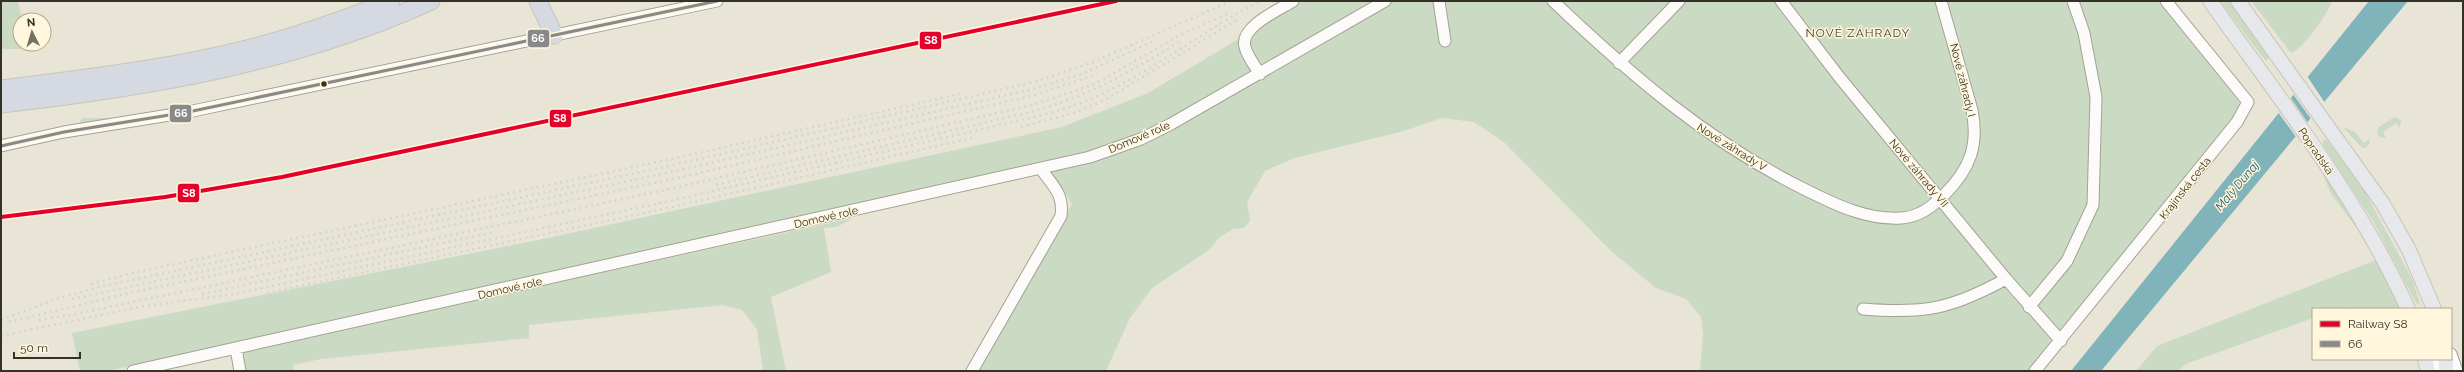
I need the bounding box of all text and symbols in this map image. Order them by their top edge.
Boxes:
north arrow [12,12,52,52]
text: N [26,16,36,29]
district label: NOVÉ ZÁHRADY [1806,26,1910,40]
line badge: 66 [527,29,550,48]
line badge: S8 [919,31,942,50]
text: 66 [531,32,545,45]
text: S8 [924,34,938,47]
street label: Nové záhrady I [1947,42,1978,118]
unlabelled marker [319,79,329,89]
line badge: 66 [169,104,192,123]
text: 66 [174,107,188,120]
line badge: S8 [549,109,572,128]
text: S8 [553,112,567,125]
street label: Domové role [1107,118,1172,156]
street label: Nové záhrady V [1694,121,1769,174]
street label: Popradská [2295,125,2336,177]
street label: Nové záhrady VII [1886,137,1951,210]
street label: Krajinská cesta [2157,155,2214,222]
water label: Malý Dunaj [2212,158,2262,214]
line badge: S8 [177,183,200,203]
text: S8 [182,187,196,200]
street label: Domové role [793,204,860,231]
street label: Domové role [477,275,544,302]
legend [2312,308,2452,360]
text: Railway S8 [2348,317,2408,331]
scale bar [14,334,80,360]
text: 66 [2348,337,2362,351]
text: 50 m [20,341,48,355]

